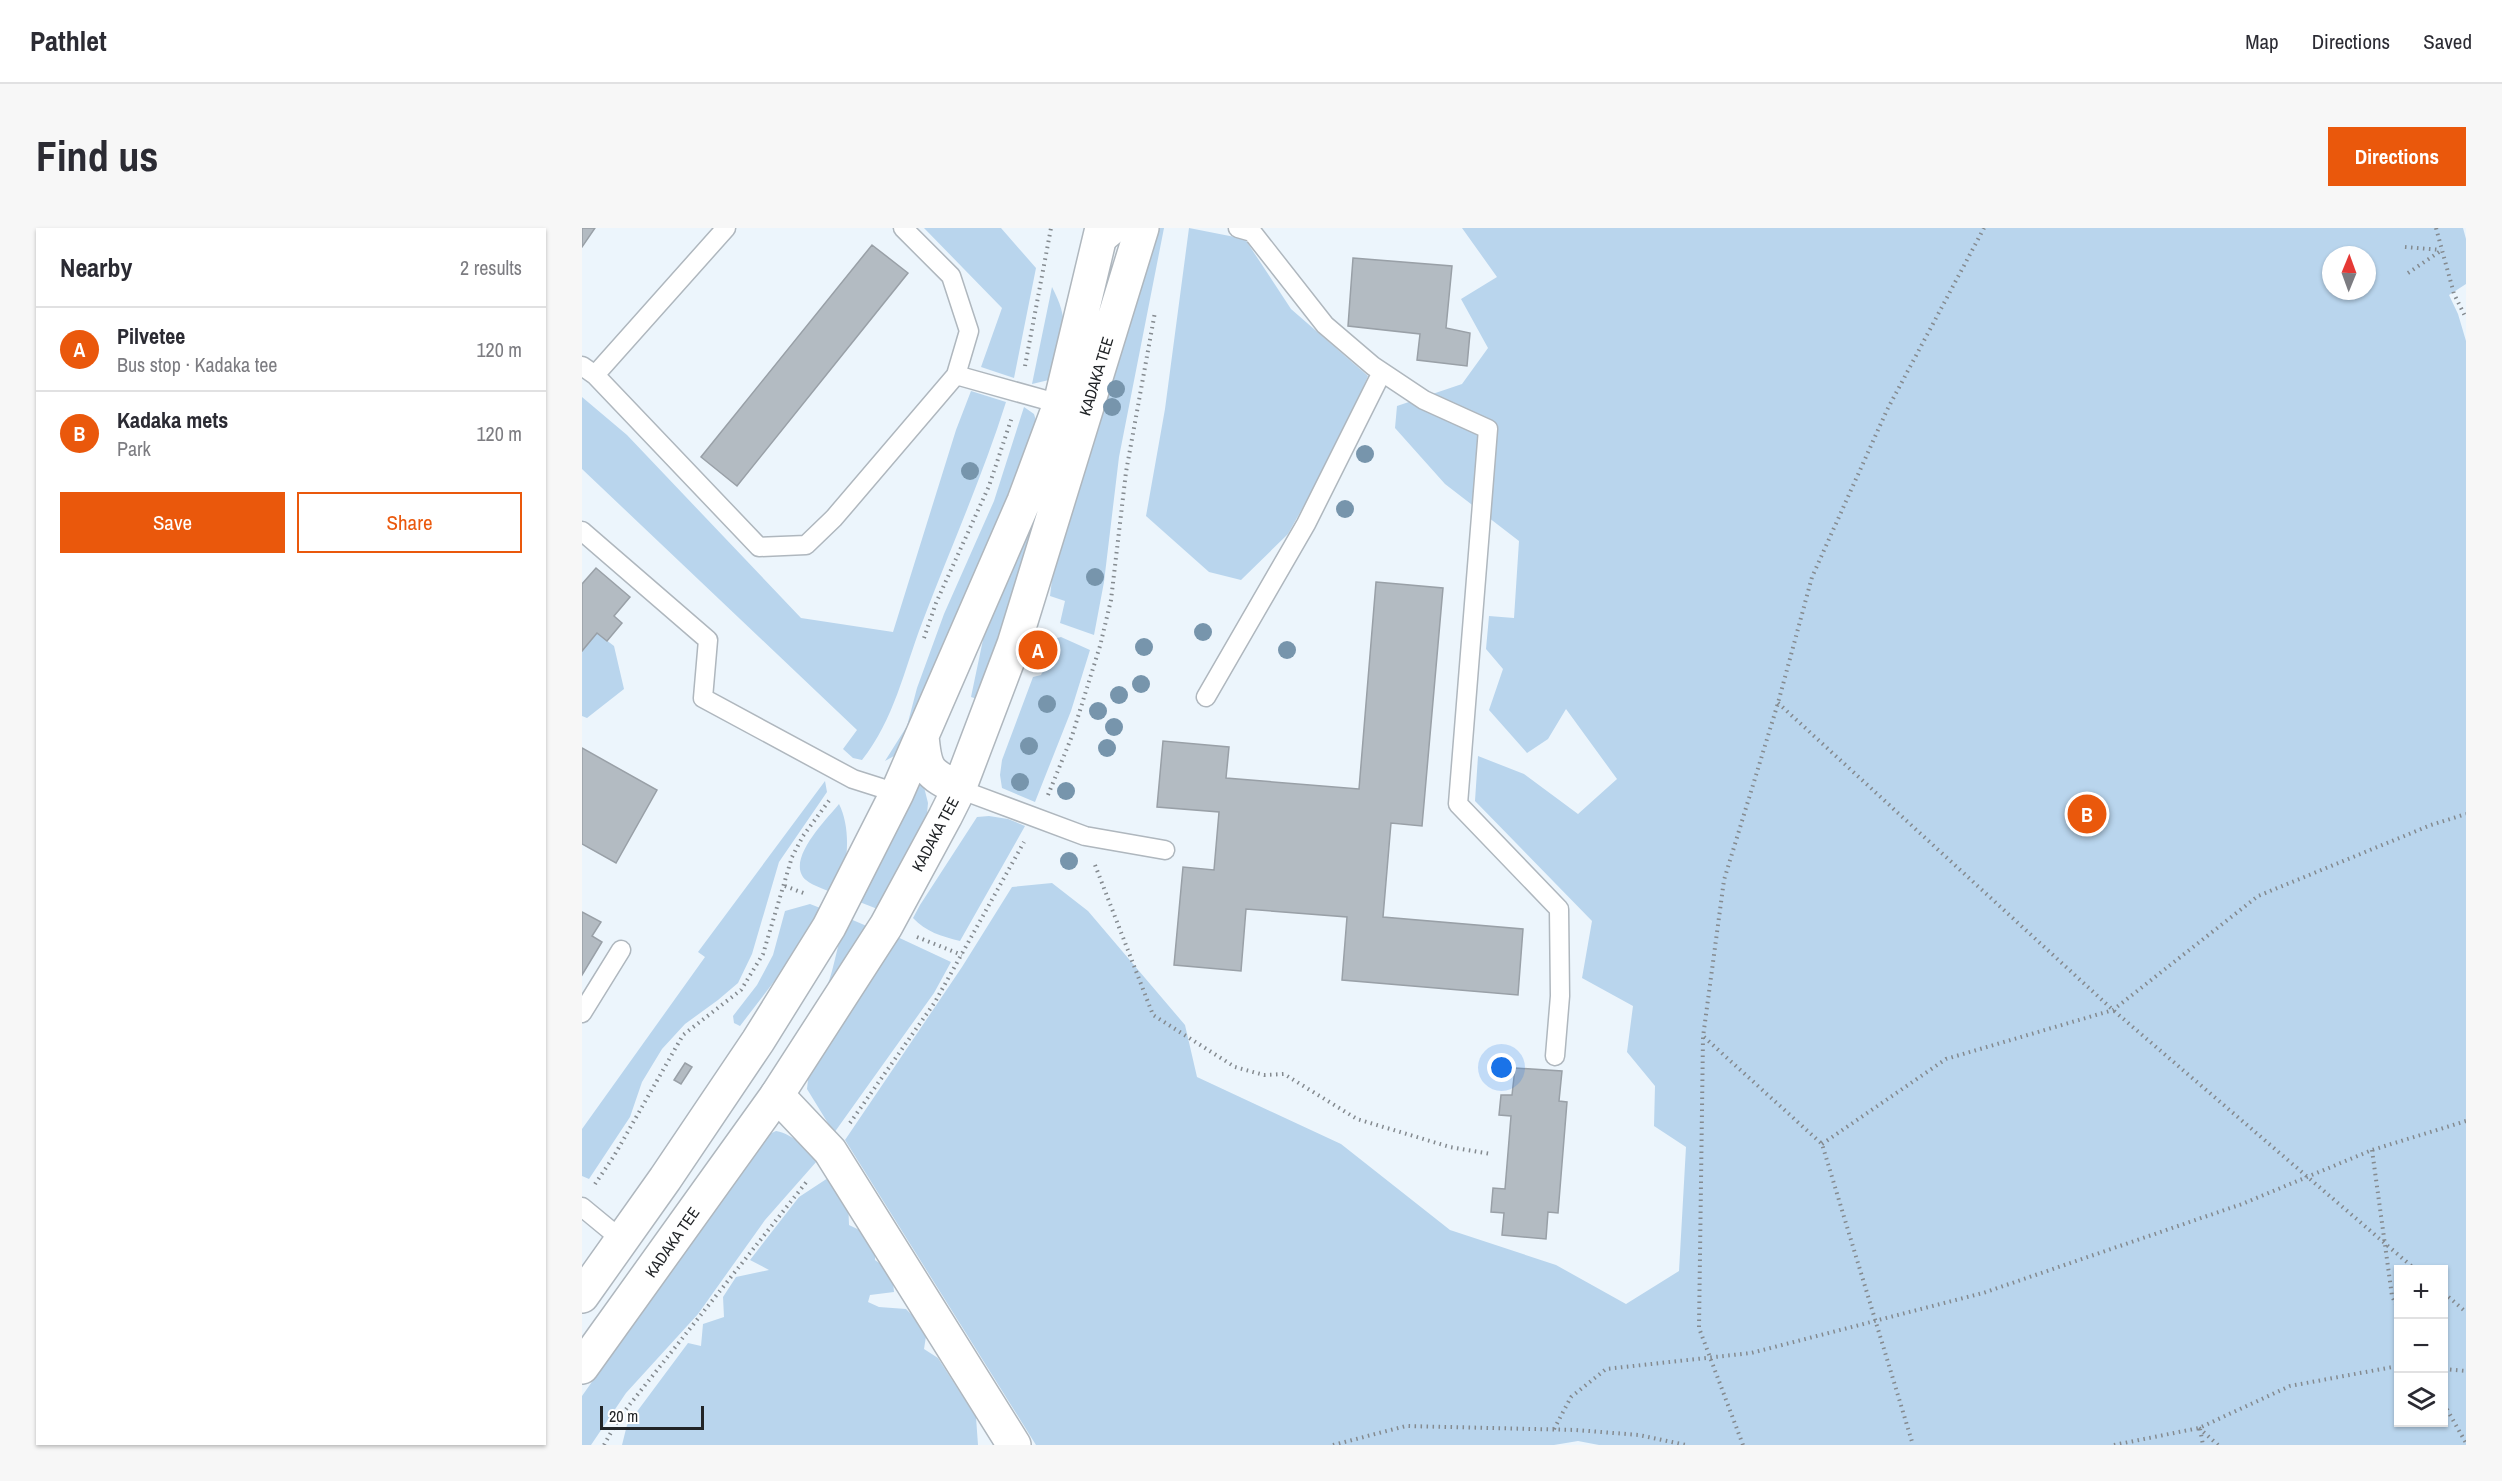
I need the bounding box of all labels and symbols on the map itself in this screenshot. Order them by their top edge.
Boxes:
north arrow [2322,246,2376,300]
street label: KADAKA TEE [1074,334,1118,418]
pin: A [1018,628,1058,672]
pin: B [2068,792,2106,836]
street label: KADAKA TEE [906,793,964,875]
your location [1487,1053,1516,1082]
street label: KADAKA TEE [640,1202,704,1282]
scale bar [600,1403,704,1430]

